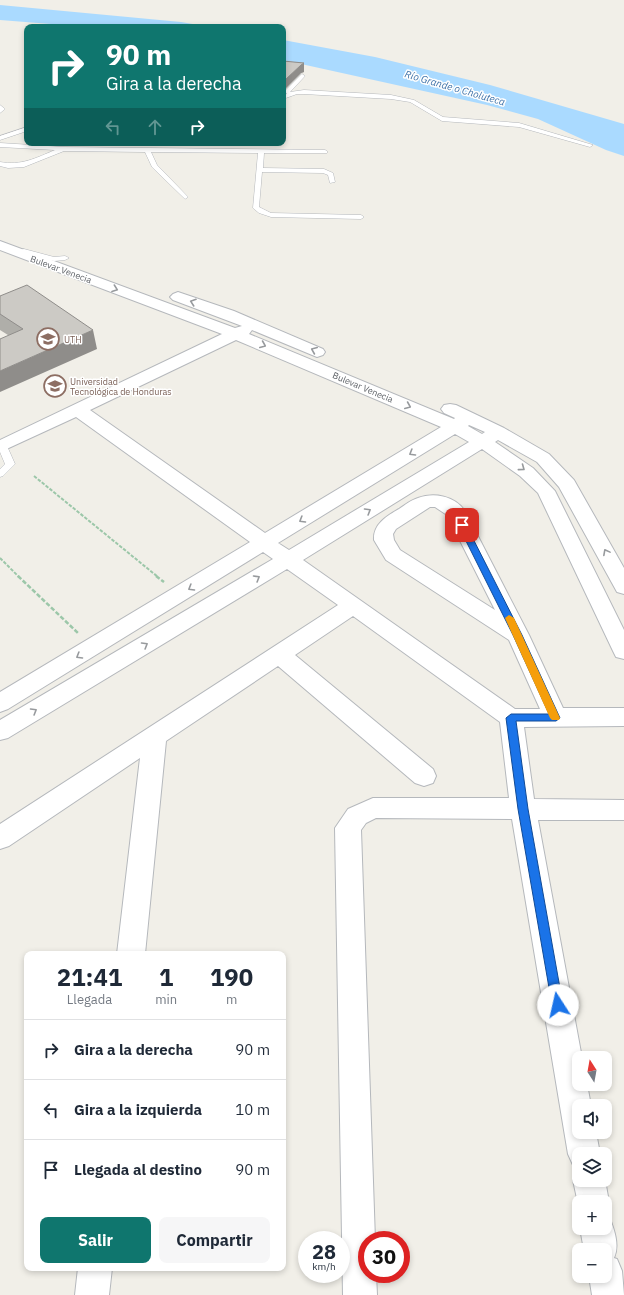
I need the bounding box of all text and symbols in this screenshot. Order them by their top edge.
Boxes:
text: 90 m [106,36,171,73]
icon: right [40,40,92,92]
water label: Río Grande o Choluteca [403,67,507,109]
text: Gira a la derecha [106,72,242,95]
icon: left [102,116,124,138]
icon: ahead [144,116,166,138]
icon: right [186,116,208,138]
street label: Bulevar Venecia [29,253,93,285]
one-way arrow [111,284,118,293]
one-way arrow [190,298,197,307]
school or university icon: UTH [35,326,61,352]
place label: UTH [64,334,82,345]
one-way arrow [258,340,266,348]
one-way arrow [310,347,318,355]
street label: Bulevar Venecia [331,369,395,405]
school or university icon: Universidad Tecnológica de Honduras [42,373,68,399]
place label: Universidad Tecnológica de Honduras [70,376,172,397]
one-way arrow [405,402,412,410]
one-way arrow [409,448,416,455]
one-way arrow [518,463,525,470]
one-way arrow [364,508,371,515]
pin [445,508,479,542]
icon: arrive [451,514,473,536]
one-way arrow [299,516,306,523]
one-way arrow [603,549,611,557]
one-way arrow [253,575,260,583]
one-way arrow [188,584,195,591]
one-way arrow [141,642,148,649]
one-way arrow [76,651,83,658]
one-way arrow [30,708,37,716]
text: 21:41 [57,961,122,993]
text: 1 [159,961,173,993]
text: 190 [210,961,253,993]
position arrow [537,984,579,1026]
text: Llegada [67,991,112,1008]
text: min [155,991,177,1008]
text: m [226,991,237,1008]
icon: right [40,1039,62,1061]
text: Gira a la derecha [74,1040,193,1059]
text: 90 m [235,1040,270,1059]
north arrow [572,1051,612,1091]
map controls [572,1051,612,1283]
icon: left [40,1099,62,1121]
button: sound [572,1099,612,1139]
text: Gira a la izquierda [74,1100,202,1119]
text: 10 m [235,1100,270,1119]
button: layers [572,1147,612,1187]
icon: arrive [40,1159,62,1181]
text: Llegada al destino [74,1160,202,1179]
text: 90 m [235,1160,270,1179]
button: + [572,1195,612,1235]
button: Salir [40,1217,151,1263]
button: Compartir [159,1217,270,1263]
speed limit sign: 30 [358,1231,410,1283]
text: 28 [312,1238,336,1265]
button: − [572,1243,612,1283]
text: km/h [312,1260,336,1273]

